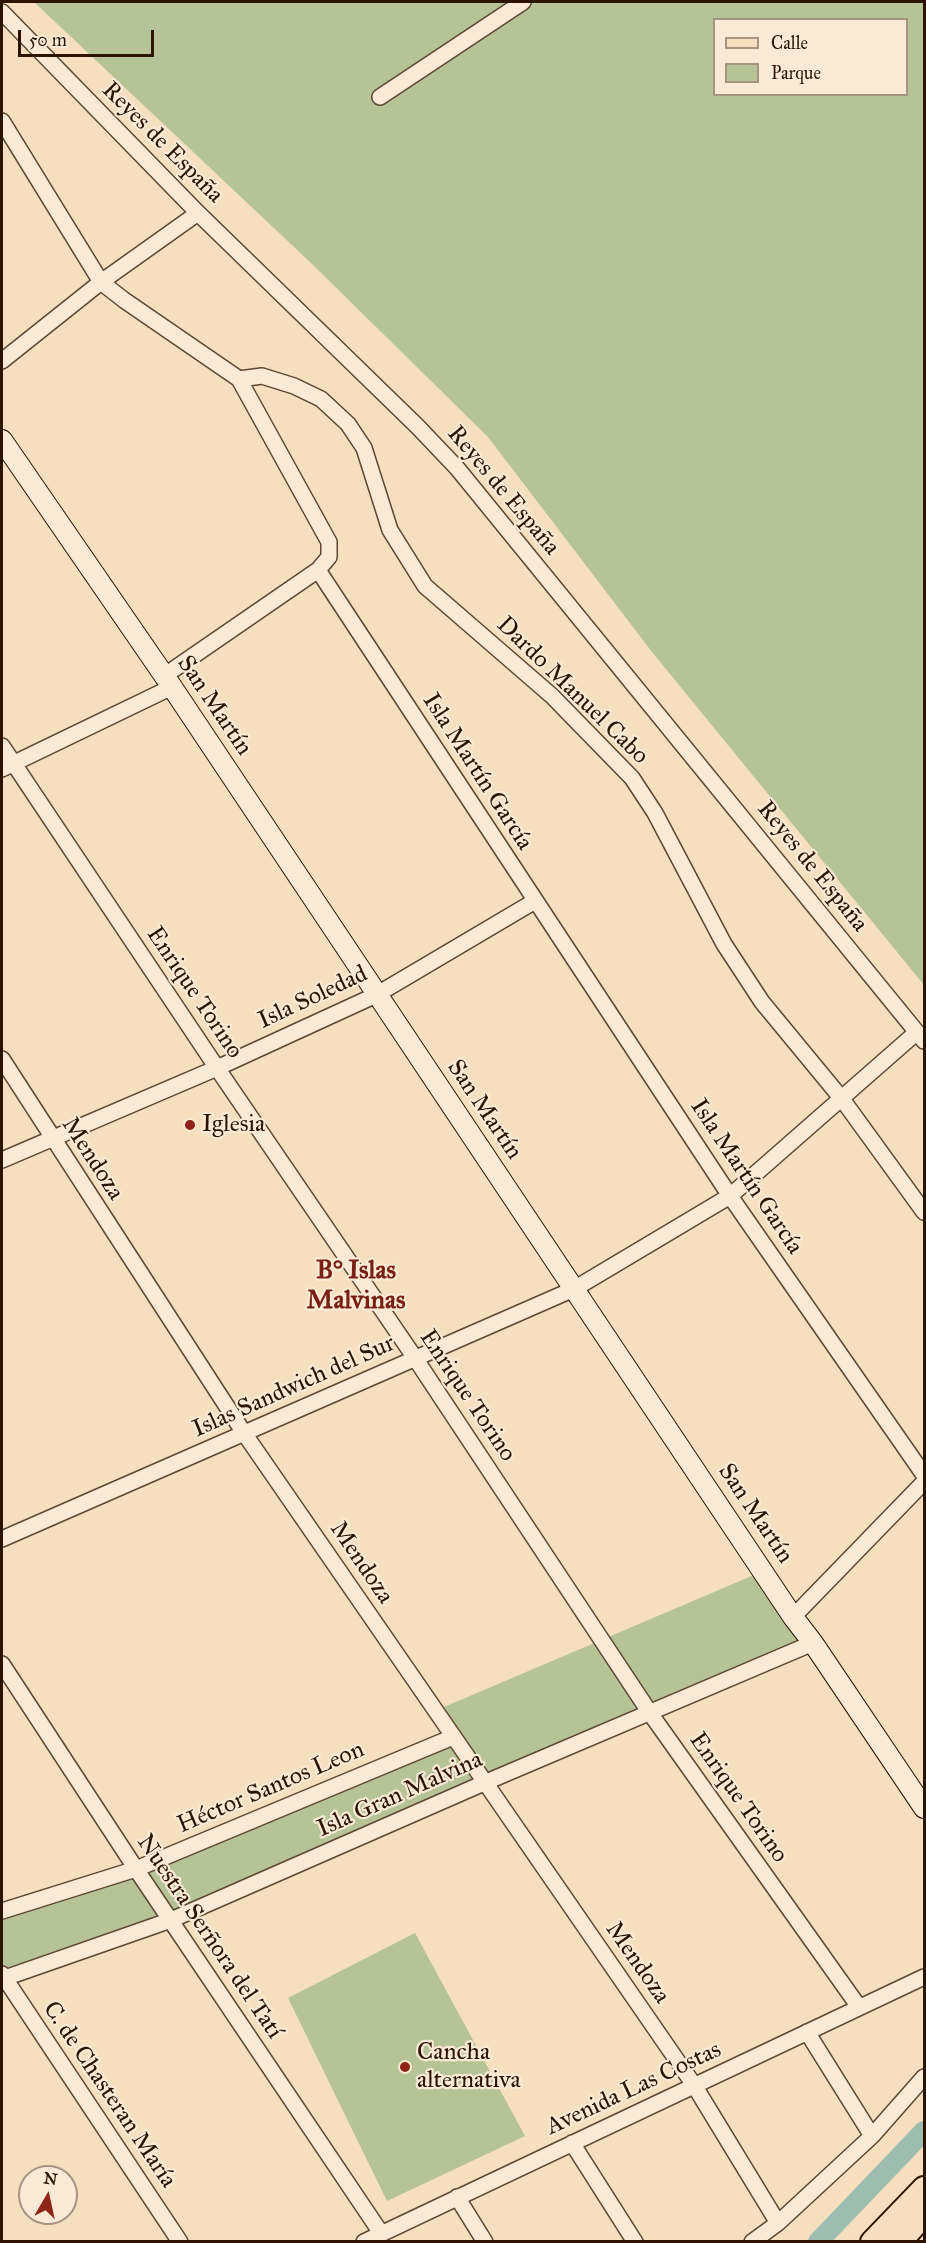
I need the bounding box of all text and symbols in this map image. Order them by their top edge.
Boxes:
scale bar [21,18,158,56]
legend [713,18,908,96]
text: 50 m [29,29,67,51]
text: Calle [771,32,808,54]
text: Parque [771,62,821,84]
street label: Reyes de España [95,76,229,210]
street label: Reyes de España [441,420,565,562]
street label: Dardo Manuel Cabo [490,611,654,771]
street label: San Martín [170,651,258,761]
street label: Isla Martín García [416,688,538,856]
street label: Reyes de España [750,796,874,938]
street label: Enrique Torino [139,922,249,1064]
street label: Isla Soledad [254,960,372,1036]
street label: San Martín [440,1055,528,1165]
street label: Isla Martín García [683,1094,809,1260]
place label: Iglesia [202,1111,265,1139]
street label: Mendoza [55,1112,129,1206]
marker: Iglesia [183,1118,197,1132]
district label: B° Islas Malvinas [307,1256,405,1318]
street label: Enrique Torino [412,1325,522,1467]
street label: Islas Sandwich del Sur [188,1329,400,1445]
street label: San Martín [711,1459,799,1569]
street label: Mendoza [323,1516,399,1610]
street label: Enrique Torino [682,1727,794,1869]
street label: Héctor Santos Leon [173,1736,369,1840]
street label: Isla Gran Malvina [313,1746,487,1844]
street label: Nuestra Serñora del Tatí [130,1829,288,2045]
street label: Mendoza [599,1917,675,2009]
street label: C. de Chasteran María [36,1996,182,2194]
street label: Avenida Las Costas [542,2036,726,2142]
place label: Cancha alternativa [417,2039,521,2095]
marker: Cancha alternativa [398,2060,412,2074]
north arrow [18,2165,78,2225]
text: N [42,2168,59,2189]

